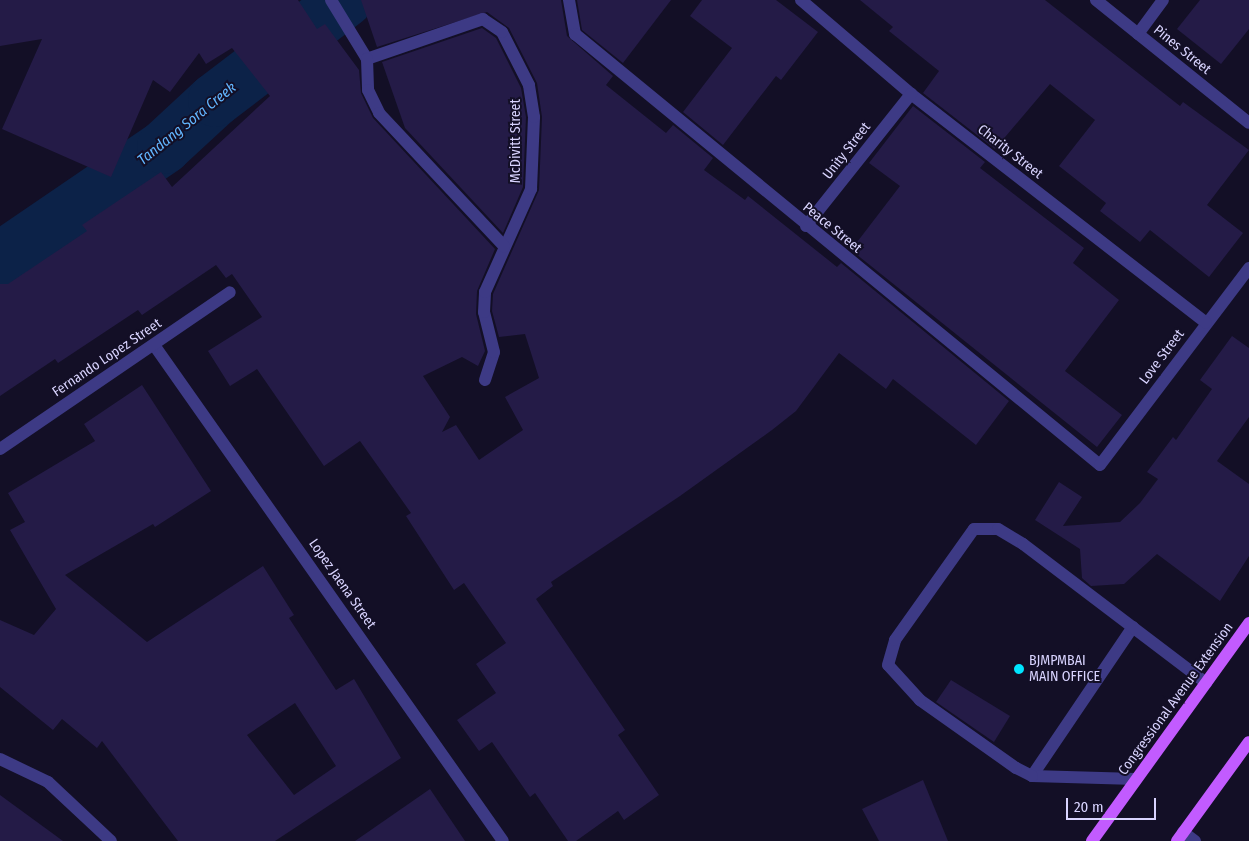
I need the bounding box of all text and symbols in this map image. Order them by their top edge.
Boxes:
street label: Pines Street [1150,22,1214,78]
water label: Tandang Sora Creek [134,79,240,169]
street label: McDivitt Street [508,99,524,183]
street label: Unity Street [820,119,874,183]
street label: Charity Street [974,121,1046,183]
street label: Peace Street [799,199,865,257]
street label: Fernando Lopez Street [49,315,165,401]
street label: Love Street [1136,326,1188,388]
street label: Lopez Jaena Street [305,536,379,632]
street label: Congressional Avenue Extension [1115,620,1237,778]
place label: BJMPMBAI MAIN OFFICE [1029,653,1100,686]
marker: BJMPMBAI MAIN OFFICE [1013,663,1025,675]
scale bar [1069,788,1159,820]
text: 20 m [1074,798,1104,816]

